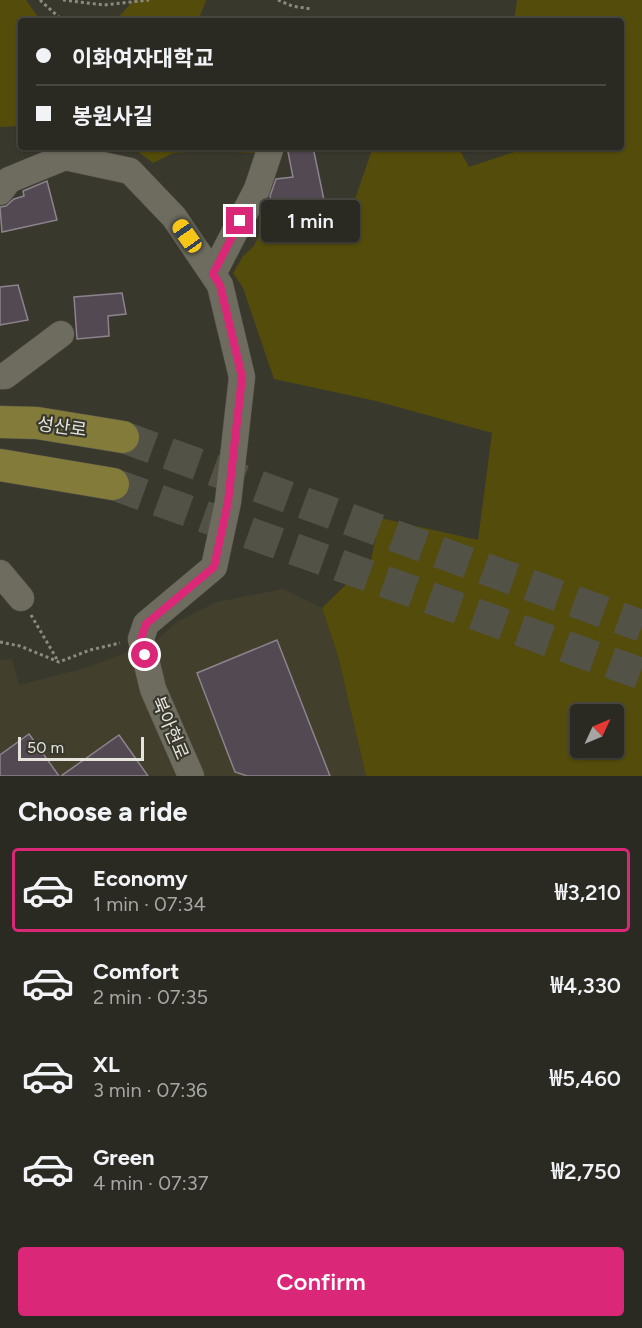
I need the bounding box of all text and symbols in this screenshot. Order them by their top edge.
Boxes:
text: 이화여자대학교 [72,45,214,72]
text: 봉원사길 [72,103,153,130]
callout: 1 min [261,200,360,242]
route end [226,207,253,234]
text: 1 min [287,209,334,233]
car [169,216,205,256]
street label: 성산로 [36,413,88,441]
route start [131,641,158,668]
street label: 북아현로 [147,693,193,763]
north arrow [570,704,624,758]
map controls [570,704,624,758]
scale bar [18,734,144,762]
text: 50 m [27,738,64,757]
text: Choose a ride [18,795,187,828]
icon: car [21,863,75,917]
text: Economy [93,865,188,892]
text: ₩3,210 [555,879,621,906]
text: 1 min · 07:34 [93,892,206,916]
icon: car [21,956,75,1010]
text: Comfort [93,958,179,985]
text: ₩4,330 [551,972,621,999]
text: 2 min · 07:35 [93,985,208,1009]
icon: car [21,1049,75,1103]
text: XL [93,1051,120,1078]
text: ₩5,460 [549,1065,621,1092]
text: 3 min · 07:36 [93,1078,207,1102]
icon: car [21,1142,75,1196]
text: Green [93,1144,155,1171]
text: ₩2,750 [551,1158,621,1185]
text: 4 min · 07:37 [93,1171,208,1195]
button: Confirm [18,1247,624,1316]

